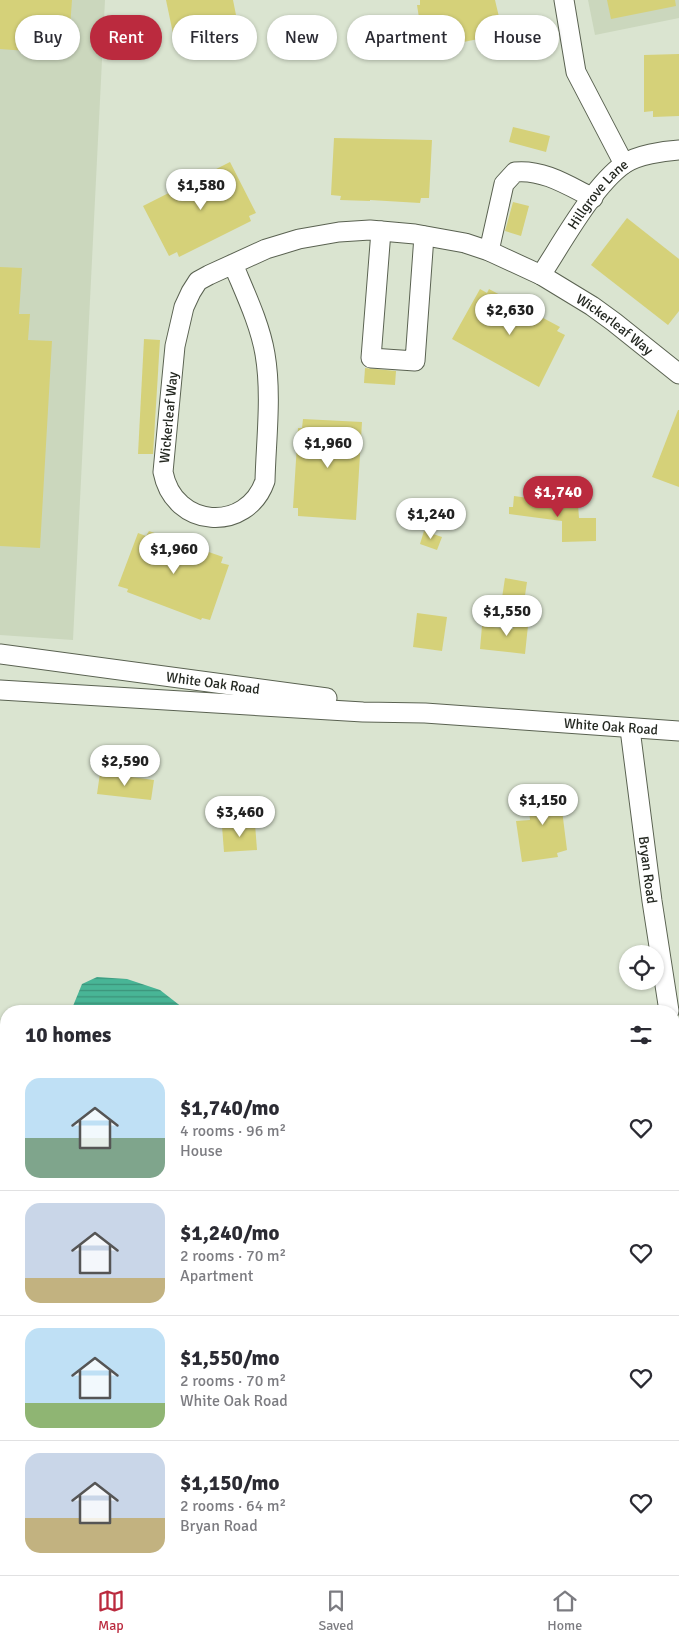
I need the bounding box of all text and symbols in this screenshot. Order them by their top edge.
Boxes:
chip: Buy [15,15,80,60]
chip: Rent [90,15,162,60]
chip: Filters [172,15,257,60]
chip: New [267,15,337,60]
chip: Apartment [347,15,465,60]
chip: House [475,15,559,60]
street label: Hillgrove Lane [564,156,631,233]
pin: $1,580 [160,168,242,211]
text: $1,580 [177,175,225,195]
street label: Wickerleaf Way [573,290,657,359]
pin: $2,630 [469,294,551,336]
text: $2,630 [486,300,534,320]
street label: Wickerleaf Way [156,370,182,464]
pin: $1,960 [287,426,369,469]
text: $1,960 [304,433,352,453]
pin: $1,740 [517,476,599,518]
text: $1,740 [534,482,582,502]
pin: $1,240 [390,498,472,540]
text: $1,240 [407,504,455,524]
pin: $1,960 [133,532,215,575]
text: $1,960 [150,539,198,559]
pin: $1,550 [466,594,548,637]
text: $1,550 [483,601,531,621]
street label: White Oak Road [165,668,261,698]
street label: White Oak Road [563,715,659,738]
pin: $2,590 [84,744,166,787]
text: $2,590 [101,751,149,771]
pin: $1,150 [502,784,584,826]
text: $1,150 [519,790,567,810]
pin: $3,460 [199,796,281,838]
text: $3,460 [216,802,264,822]
street label: Bryan Road [635,835,660,905]
map controls [619,945,664,990]
button: locate [619,945,664,990]
icon: filters [627,1021,655,1049]
text: 10 homes [25,1022,111,1048]
text: $1,740/mo [180,1095,279,1121]
icon: home [65,1098,125,1158]
icon: heart [627,1114,655,1142]
text: 4 rooms · 96 m² [180,1121,286,1141]
text: House [180,1141,223,1161]
text: $1,240/mo [180,1220,279,1246]
icon: home [65,1223,125,1283]
icon: heart [627,1239,655,1267]
text: 2 rooms · 70 m² [180,1246,286,1266]
text: Apartment [180,1266,253,1286]
text: $1,550/mo [180,1345,279,1371]
icon: home [65,1348,125,1408]
icon: heart [627,1364,655,1392]
text: 2 rooms · 70 m² [180,1371,286,1391]
text: White Oak Road [180,1391,288,1411]
text: $1,150/mo [180,1470,279,1496]
icon: home [65,1473,125,1533]
icon: heart [627,1489,655,1517]
text: 2 rooms · 64 m² [180,1496,286,1516]
text: Bryan Road [180,1516,258,1536]
tab: Map [97,1587,125,1634]
tab: Saved [318,1587,354,1634]
tab: Home [547,1587,582,1634]

